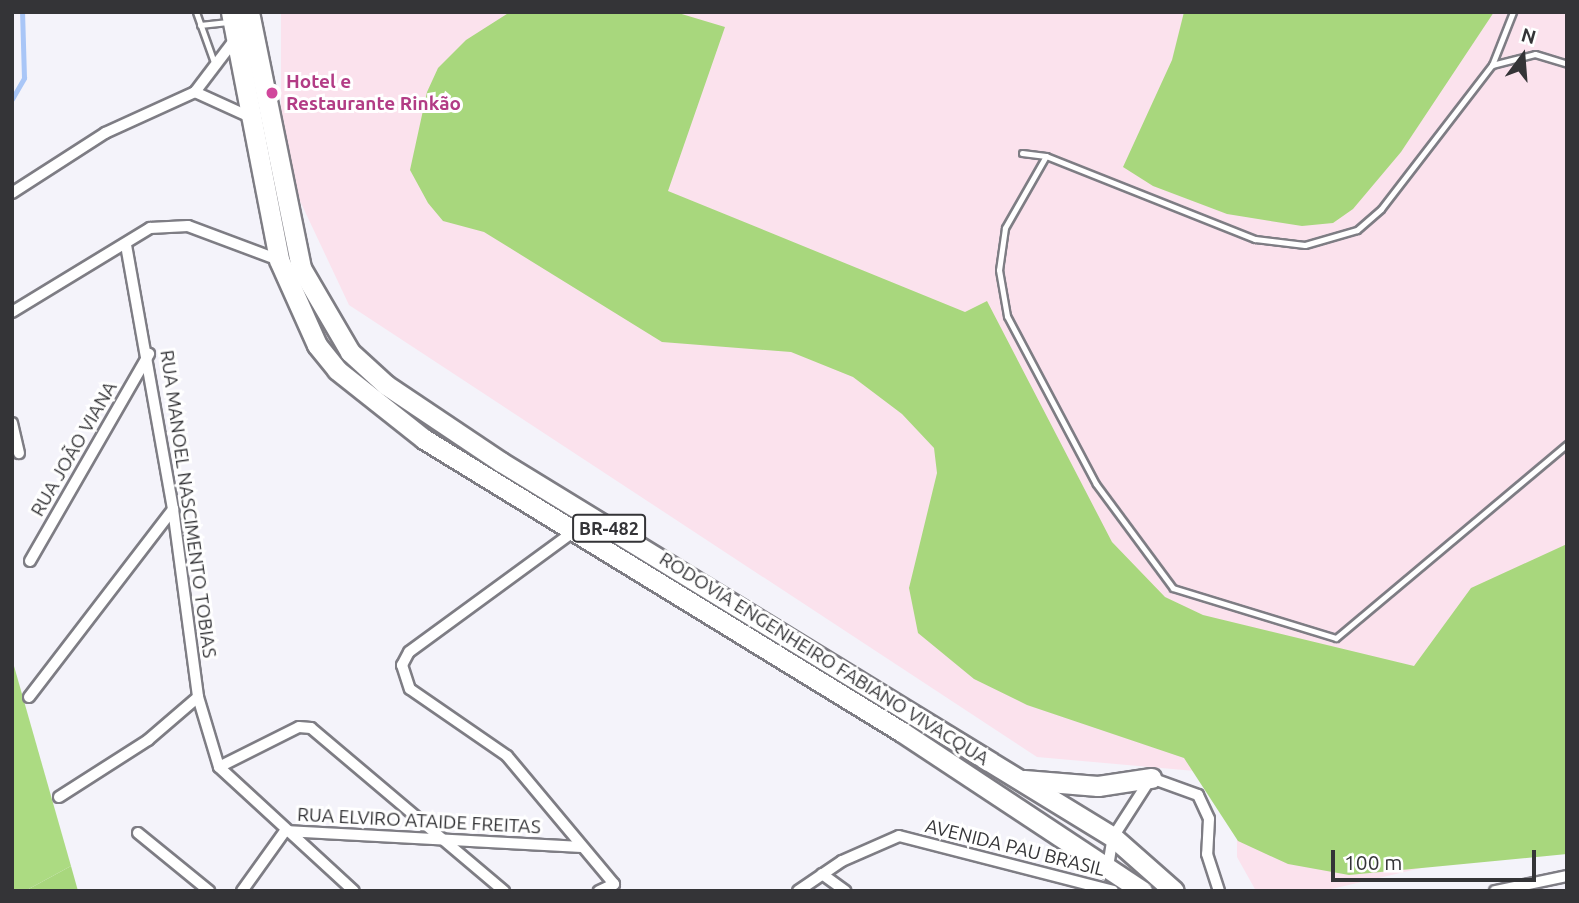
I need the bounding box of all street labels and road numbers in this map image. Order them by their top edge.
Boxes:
street label: RUA MANOEL NASCIMENTO TOBIAS [155,349,221,659]
street label: RUA JOÃO VIANA [26,378,122,520]
road number: BR-482 [570,514,648,542]
street label: RODOVIA ENGENHEIRO FABIANO VIVACQUA [655,548,993,770]
street label: RUA ELVIRO ATAIDE FREITAS [297,803,541,839]
street label: AVENIDA PAU BRASIL [923,815,1107,881]

